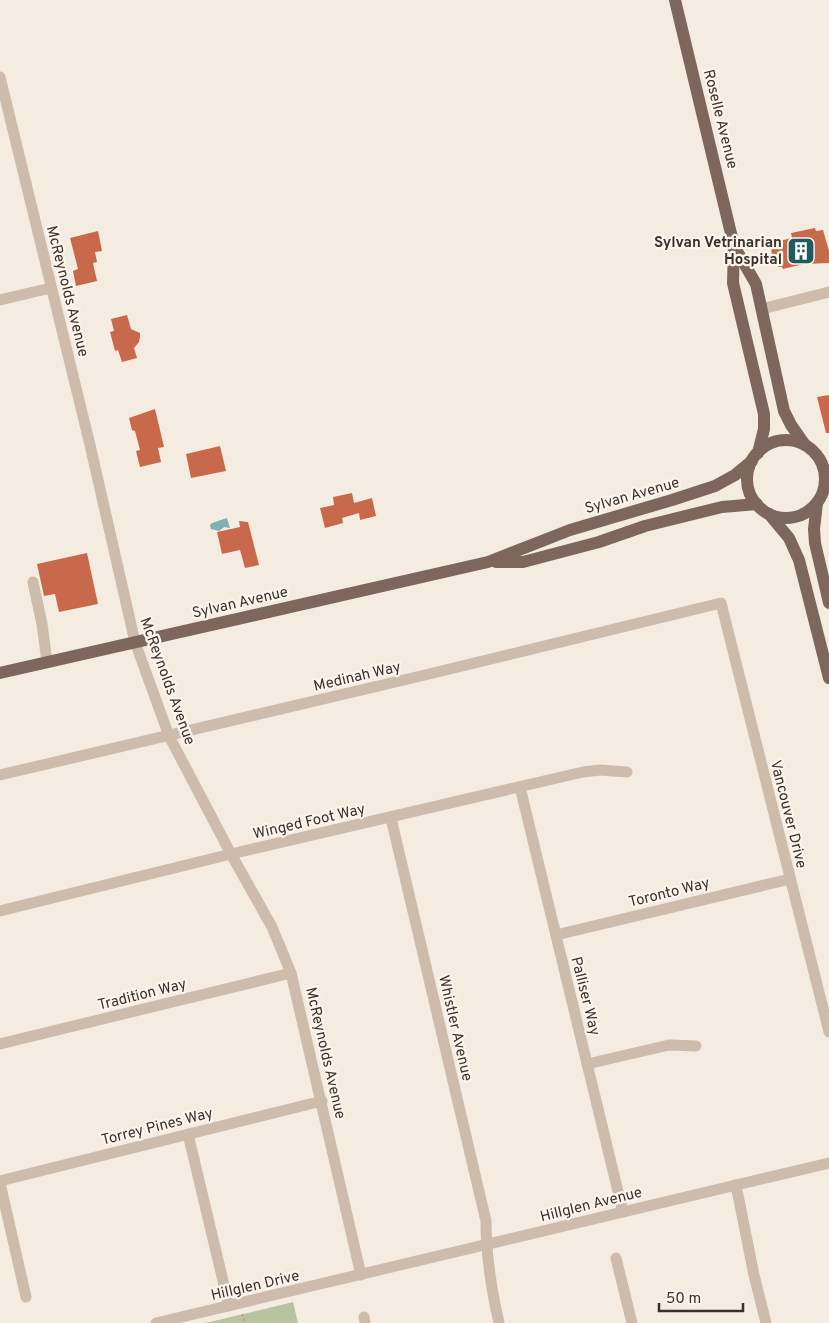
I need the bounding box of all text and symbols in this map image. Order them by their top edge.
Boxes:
street label: Roselle Avenue [698,68,741,171]
street label: McReynolds Avenue [41,224,92,359]
place label: Sylvan Vetrinarian Hospital [654,234,782,270]
building icon: Sylvan Vetrinarian Hospital [786,236,816,266]
street label: Sylvan Avenue [583,474,682,519]
street label: Sylvan Avenue [191,583,290,624]
street label: McReynolds Avenue [135,615,199,748]
street label: Medinah Way [312,658,403,697]
street label: Vancouver Drive [765,758,810,870]
street label: Winged Foot Way [251,800,367,845]
street label: Toronto Way [627,874,712,913]
street label: Palliser Way [566,955,604,1038]
street label: Whistler Avenue [433,974,476,1083]
street label: Tradition Way [96,975,189,1016]
street label: McReynolds Avenue [300,986,349,1121]
street label: Torrey Pines Way [100,1104,215,1150]
street label: Hillglen Avenue [538,1184,644,1227]
street label: Hillglen Drive [209,1267,301,1306]
scale bar [659,1280,743,1312]
text: 50 m [666,1290,701,1309]

